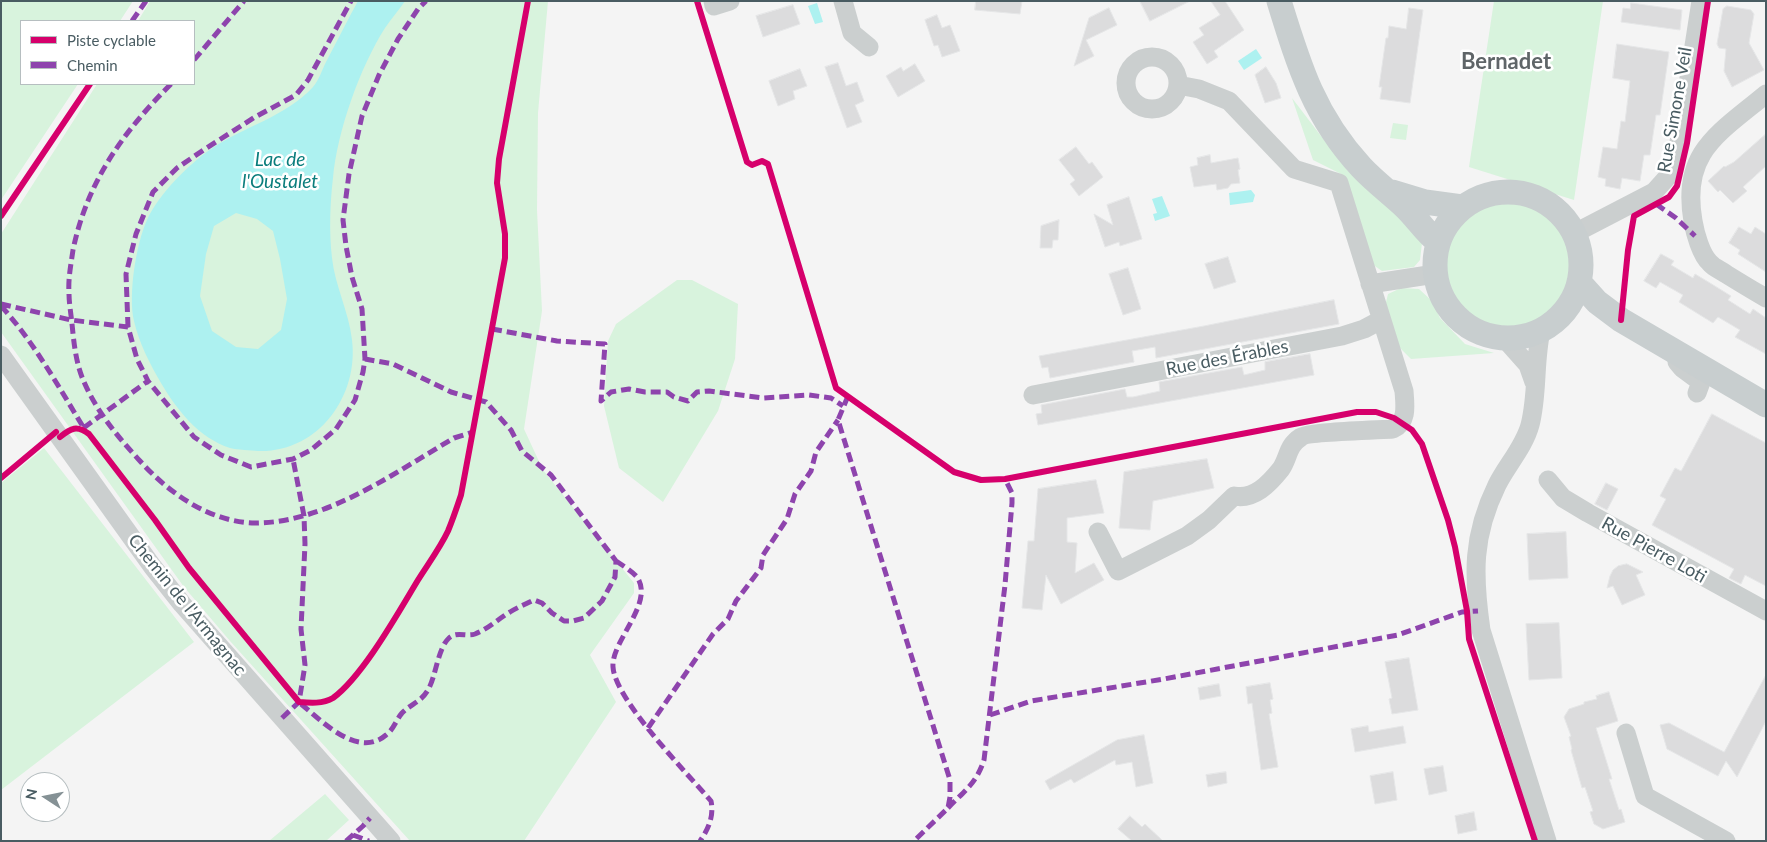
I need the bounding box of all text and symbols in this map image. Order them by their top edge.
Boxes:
legend [20,20,195,85]
text: Piste cyclable [67,31,156,49]
street label: Rue Simone Veil [1653,46,1697,174]
district label: Bernadet [1461,49,1551,75]
text: Chemin [67,56,118,74]
water label: Lac de l'Oustalet [242,149,318,193]
street label: Rue des Érables [1164,336,1290,380]
street label: Rue Pierre Loti [1598,512,1710,588]
street label: Chemin de l'Armagnac [123,530,251,680]
north arrow [20,772,70,822]
text: N [21,787,40,801]

